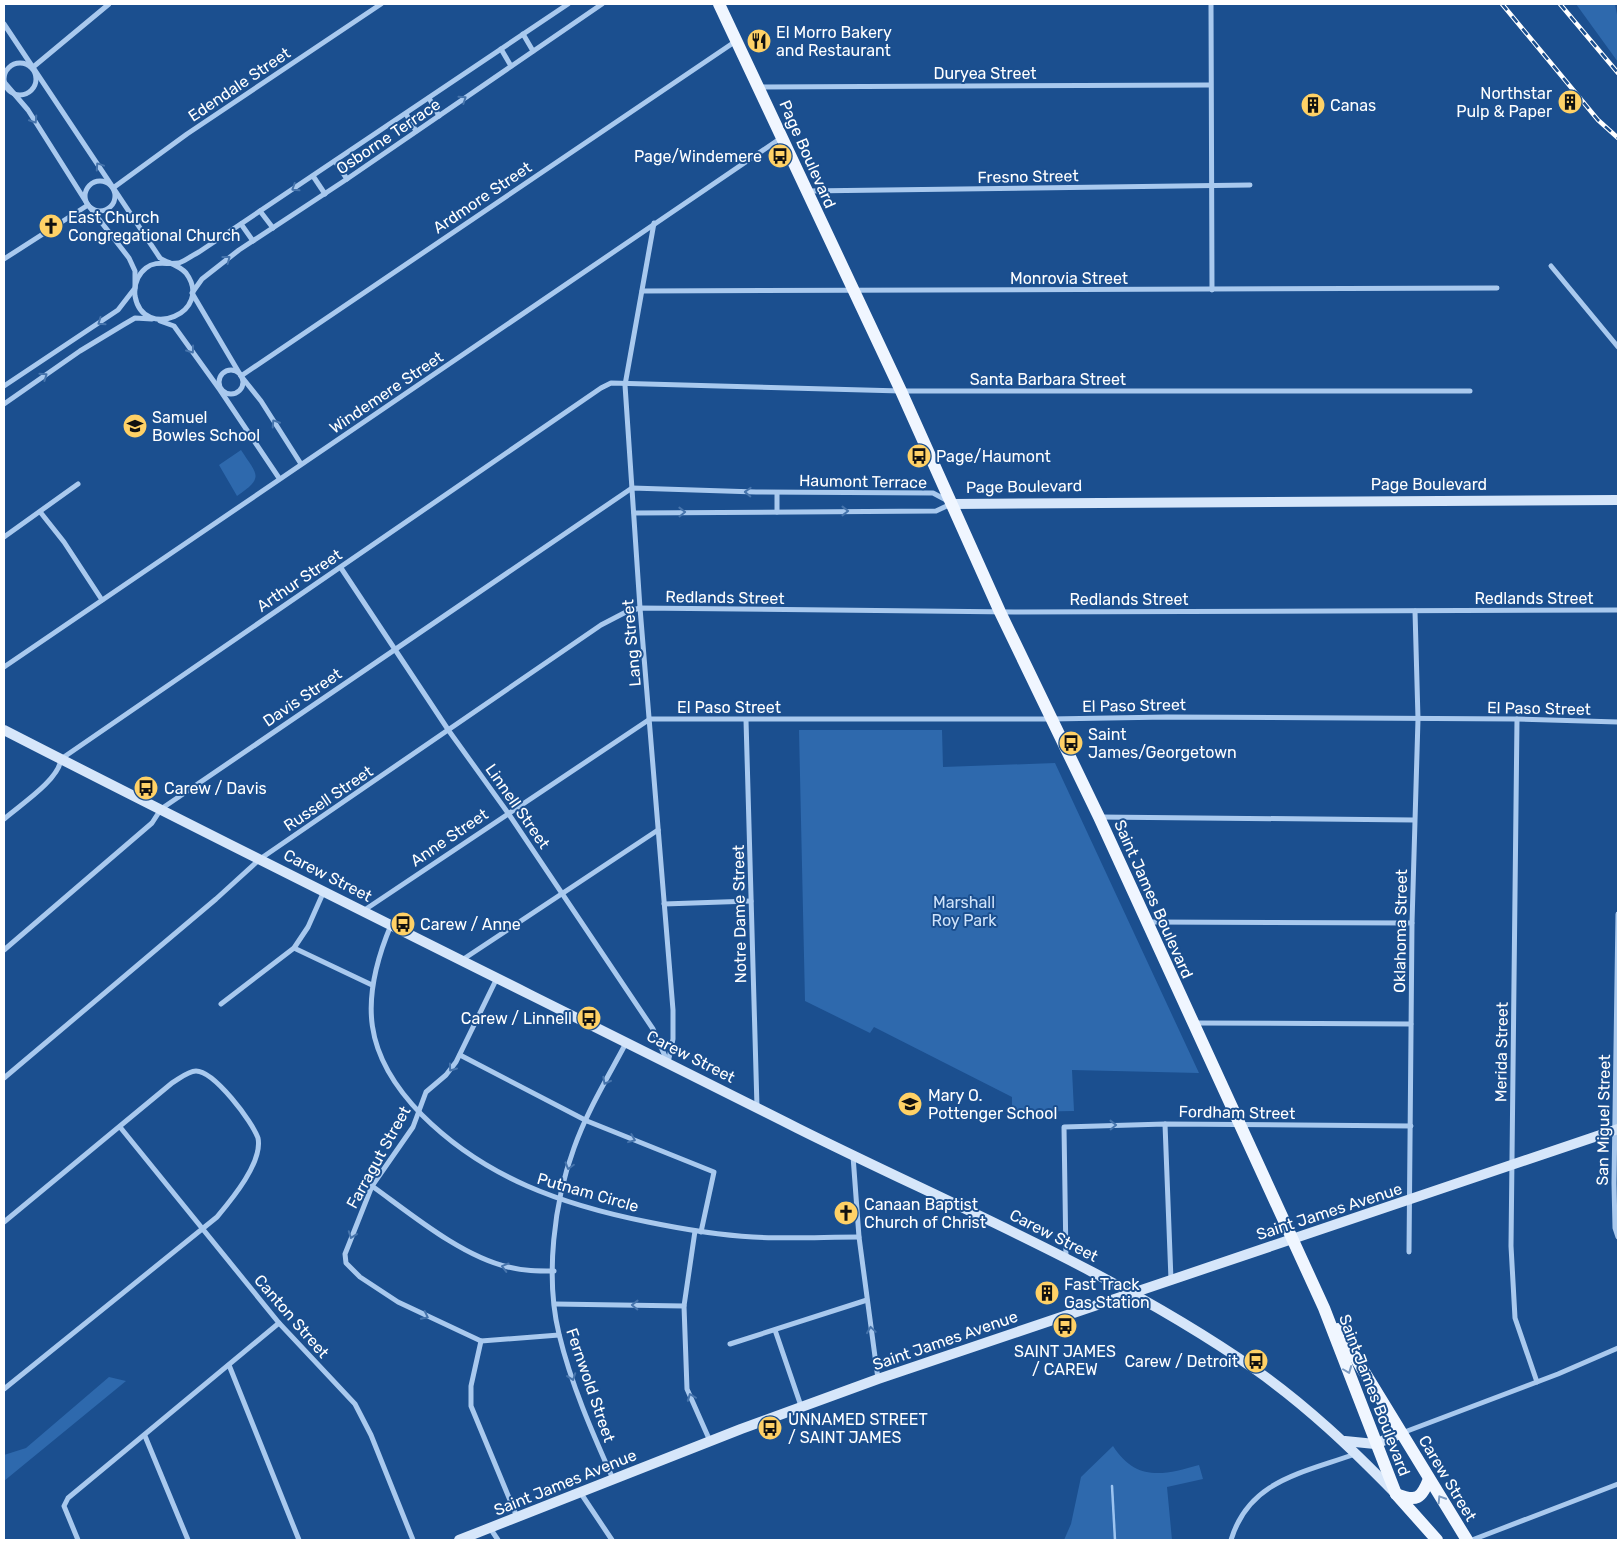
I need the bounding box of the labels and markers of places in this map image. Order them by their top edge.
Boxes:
place label: El Morro Bakery and Restaurant [776,23,892,60]
restaurant icon: El Morro Bakery and Restaurant [746,28,772,54]
place label: Northstar Pulp & Paper [1456,84,1552,121]
building icon: Northstar Pulp & Paper [1557,89,1583,115]
building icon: Canas [1300,92,1326,118]
place label: Canas [1330,96,1376,115]
bus stop icon: Page/Windemere [767,143,793,169]
place label: Page/Windemere [634,147,762,166]
place label: East Church Congregational Church [68,208,240,245]
church icon: East Church Congregational Church [38,213,64,239]
place label: Samuel Bowles School [152,408,260,445]
school or university icon: Samuel Bowles School [122,413,148,439]
bus stop icon: Page/Haumont [906,443,932,469]
place label: Page/Haumont [936,447,1051,466]
place label: Saint James/Georgetown [1088,725,1237,762]
bus stop icon: Saint James/Georgetown [1058,730,1084,756]
bus stop icon: Carew / Davis [133,775,159,801]
place label: Carew / Davis [164,779,267,798]
bus stop icon: Carew / Anne [390,911,416,937]
place label: Carew / Anne [420,915,521,934]
bus stop icon: Carew / Linnell [576,1005,602,1031]
place label: Carew / Linnell [461,1009,572,1028]
place label: Mary O. Pottenger School [928,1086,1057,1123]
school or university icon: Mary O. Pottenger School [897,1091,923,1117]
place label: Canaan Baptist Church of Christ [864,1195,986,1232]
church icon: Canaan Baptist Church of Christ [833,1200,859,1226]
place label: Fast Track Gas Station [1064,1275,1150,1312]
building icon: Fast Track Gas Station [1034,1280,1060,1306]
bus stop icon: SAINT JAMES / CAREW [1052,1313,1078,1339]
place label: SAINT JAMES / CAREW [1014,1342,1116,1379]
bus stop icon: Carew / Detroit [1243,1348,1269,1374]
place label: Carew / Detroit [1124,1352,1238,1371]
place label: UNNAMED STREET / SAINT JAMES [788,1410,928,1447]
bus stop icon: UNNAMED STREET / SAINT JAMES [757,1415,783,1441]

